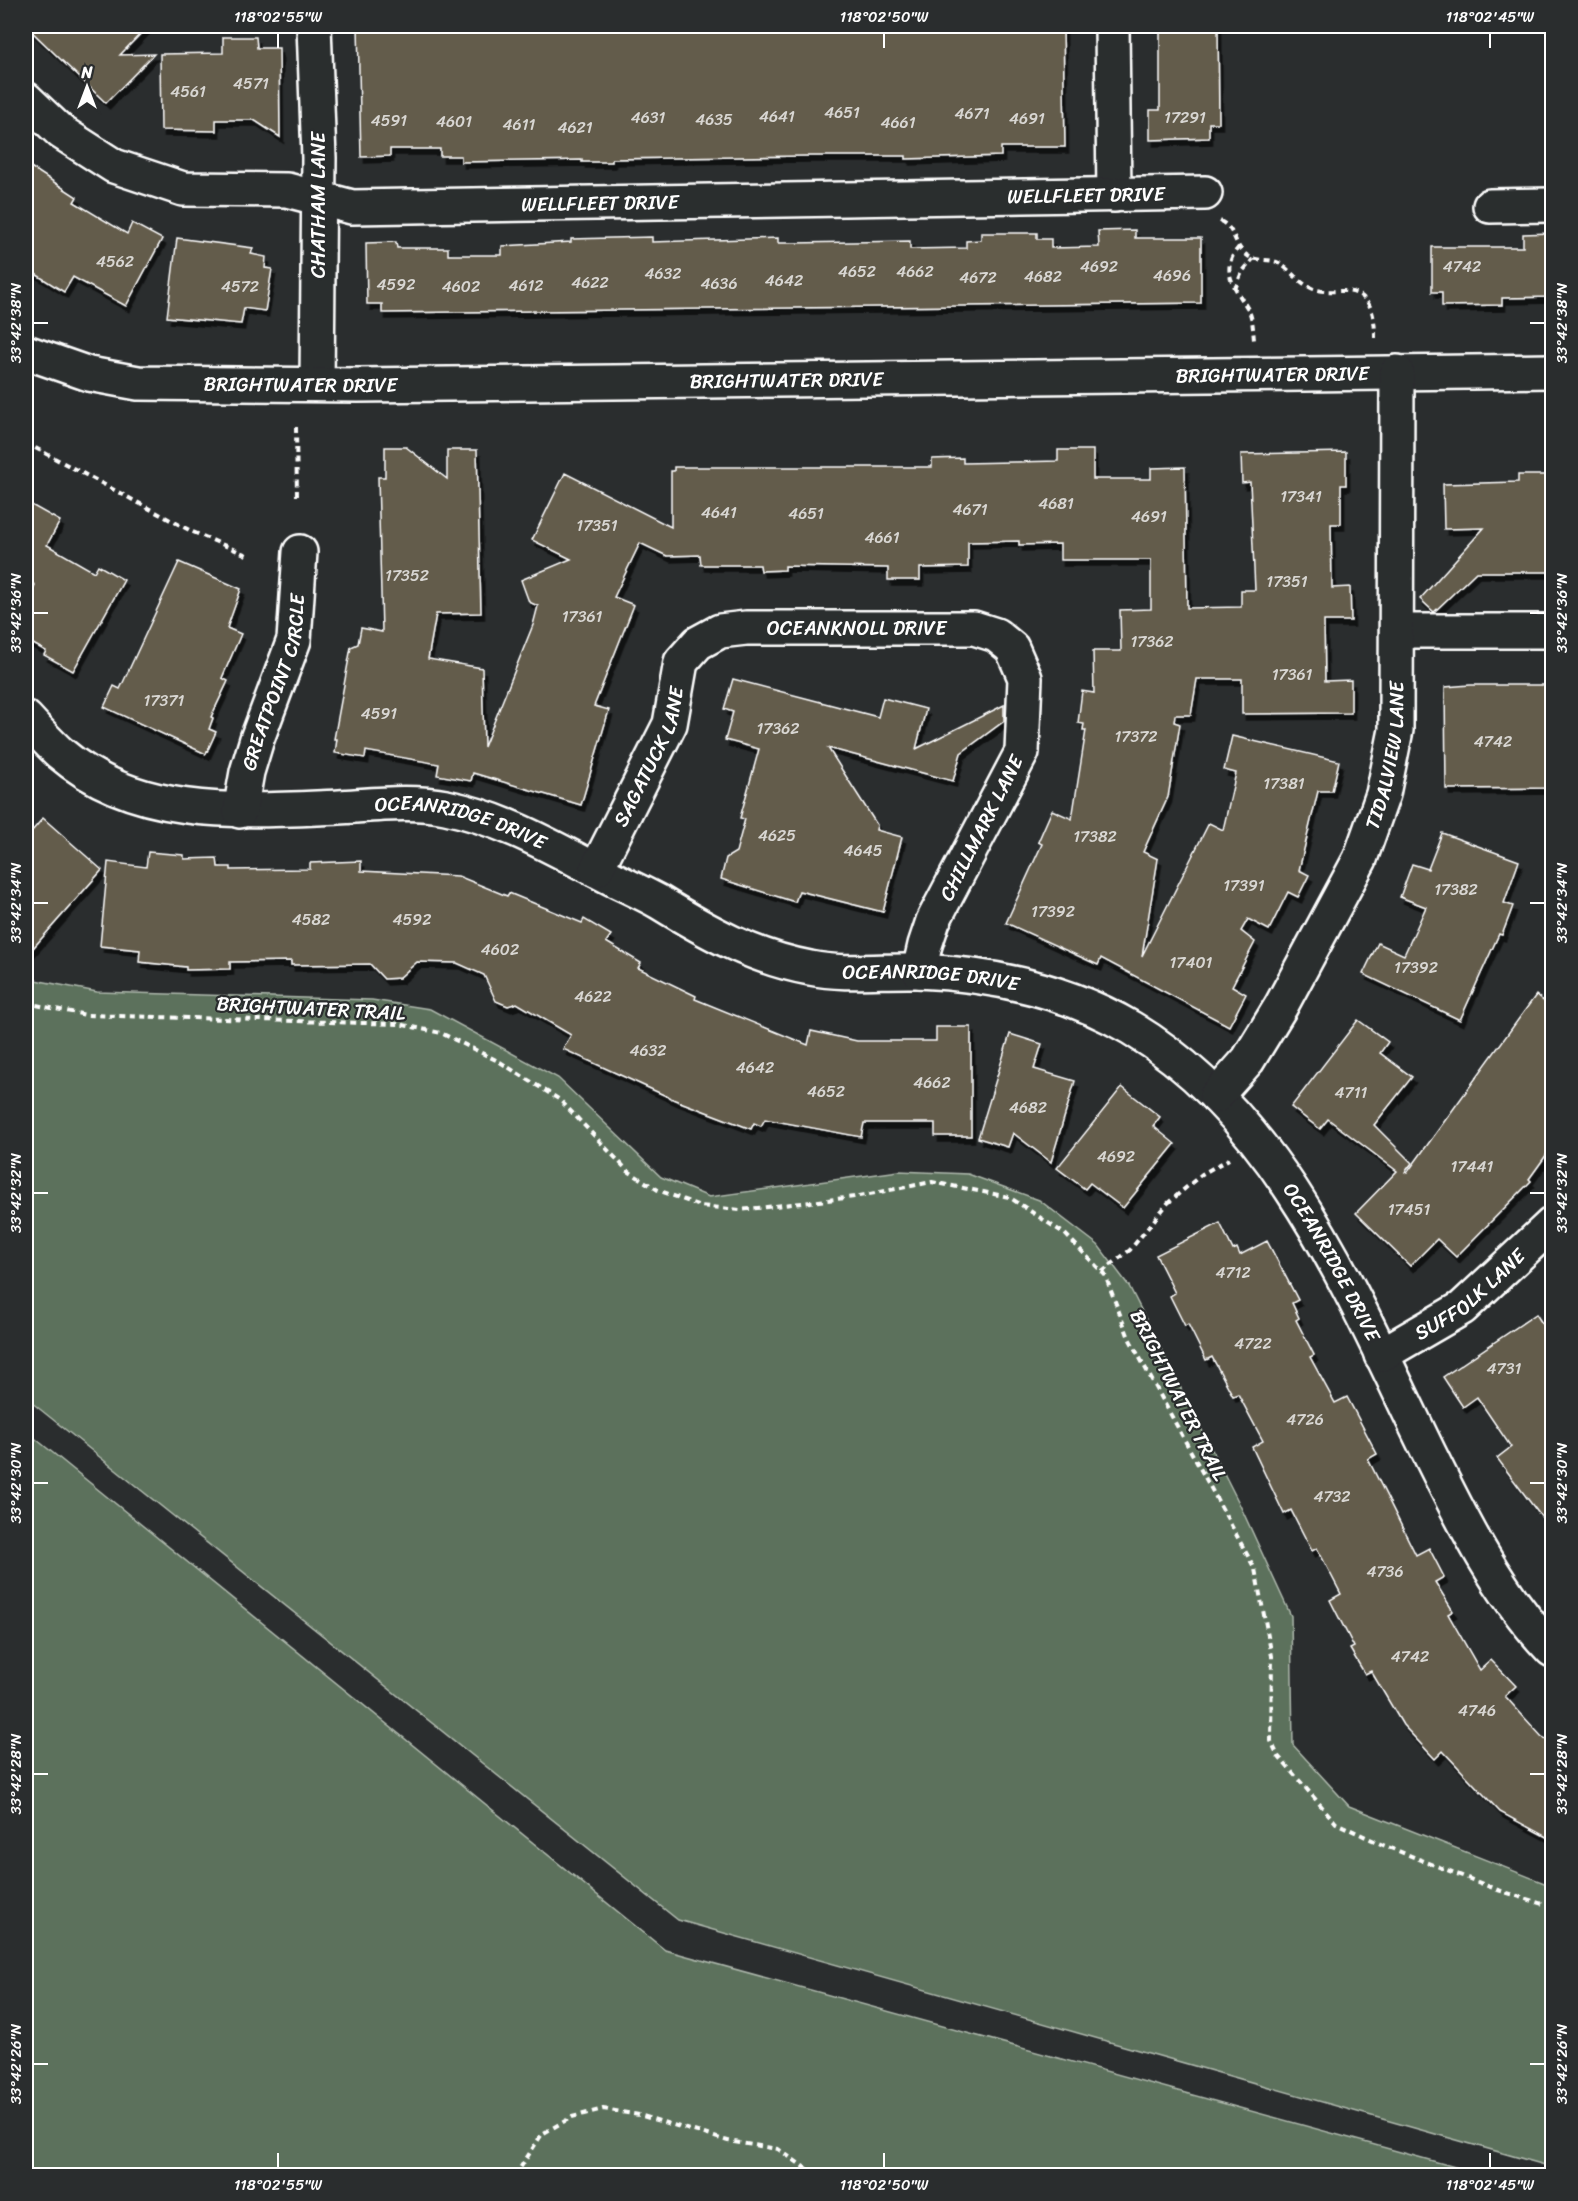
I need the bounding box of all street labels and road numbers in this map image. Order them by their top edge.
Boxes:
street label: CHATHAM LANE [301,130,336,278]
street label: WELLFLEET DRIVE [1007,177,1167,214]
street label: WELLFLEET DRIVE [521,185,681,222]
street label: BRIGHTWATER DRIVE [1175,356,1371,393]
street label: BRIGHTWATER DRIVE [689,362,885,399]
street label: BRIGHTWATER DRIVE [204,367,399,403]
street label: GREATPOINT CIRCLE [231,591,315,775]
street label: OCEANKNOLL DRIVE [767,611,948,646]
street label: TIDALVIEW LANE [1355,679,1414,834]
street label: SAGATUCK LANE [604,682,695,833]
street label: CHILLMARK LANE [930,747,1034,907]
street label: OCEANRIDGE DRIVE [374,786,554,860]
street label: OCEANRIDGE DRIVE [842,954,1024,1002]
street label: BRIGHTWATER TRAIL [216,986,407,1031]
street label: OCEANRIDGE DRIVE [1273,1175,1391,1349]
street label: SUFFOLK LANE [1408,1239,1535,1350]
street label: BRIGHTWATER TRAIL [1120,1303,1237,1488]

